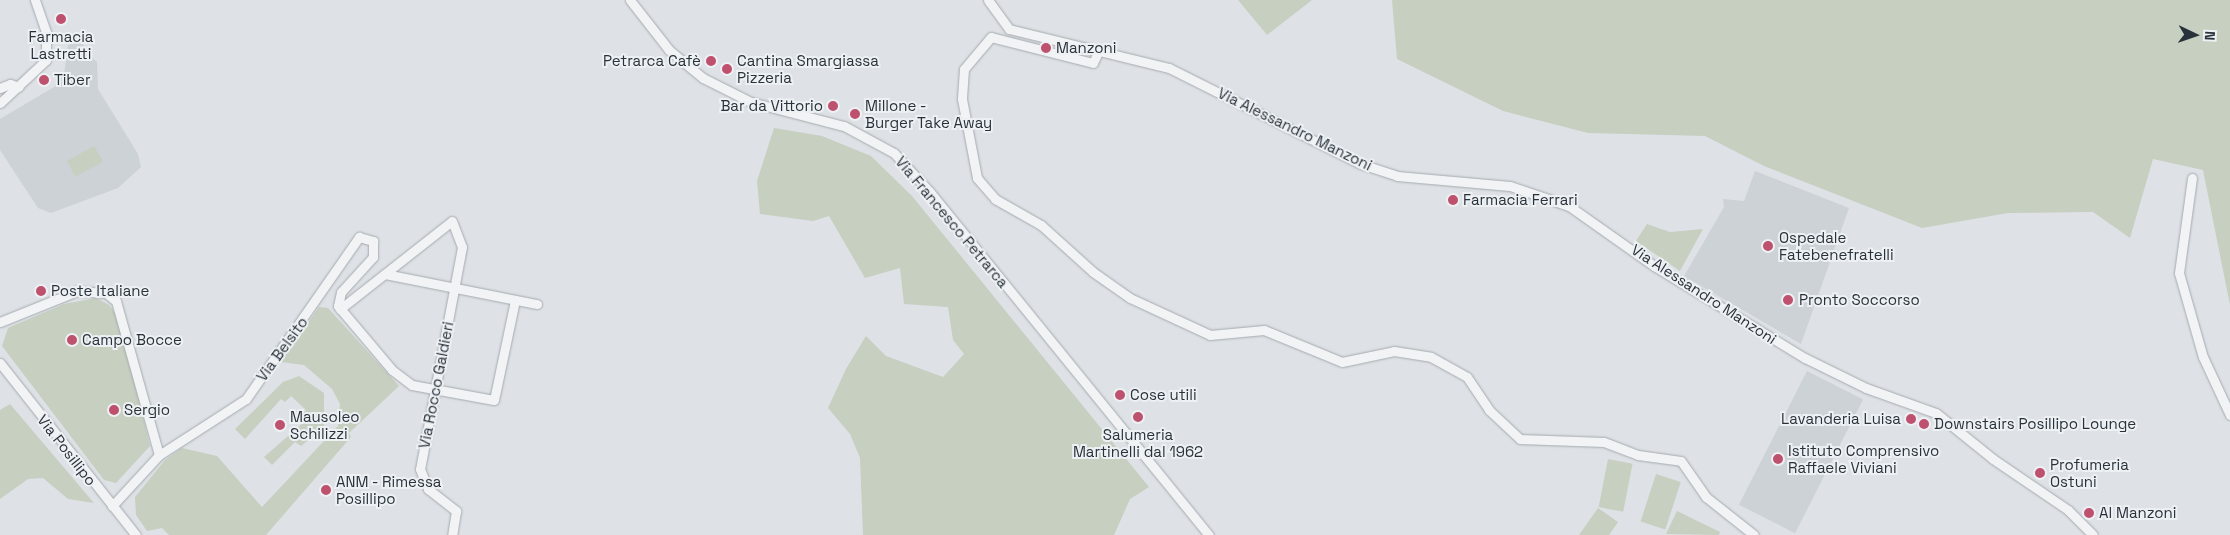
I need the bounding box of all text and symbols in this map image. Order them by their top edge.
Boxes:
north arrow [2170,10,2220,60]
marker: Farmacia Lastretti [55,13,67,25]
place label: Farmacia Lastretti [29,27,93,62]
text: N [2201,31,2219,41]
place label: Manzoni [1056,39,1116,57]
marker: Manzoni [1040,42,1052,54]
place label: Cantina Smargiassa Pizzeria [737,51,879,86]
place label: Petrarca Cafè [603,52,701,70]
marker: Petrarca Cafè [705,55,717,67]
marker: Cantina Smargiassa Pizzeria [721,63,733,75]
place label: Tiber [54,71,91,89]
marker: Tiber [38,74,50,86]
street label: Via Alessandro Manzoni [1215,84,1375,174]
place label: Millone - Burger Take Away [865,96,993,131]
place label: Bar da Vittorio [720,97,823,115]
marker: Bar da Vittorio [827,100,839,112]
marker: Millone - Burger Take Away [849,108,861,120]
street label: Via Francesco Petrarca [892,153,1012,291]
place label: Farmacia Ferrari [1463,191,1578,209]
marker: Farmacia Ferrari [1447,194,1459,206]
place label: Ospedale Fatebenefratelli [1779,228,1894,263]
marker: Ospedale Fatebenefratelli [1761,239,1775,253]
street label: Via Alessandro Manzoni [1628,240,1780,348]
place label: Poste Italiane [51,282,149,300]
marker: Poste Italiane [35,285,47,297]
place label: Pronto Soccorso [1799,291,1920,309]
marker: Pronto Soccorso [1781,293,1795,307]
street label: Via Belsito [253,313,311,385]
street label: Via Rocco Galdieri [415,320,457,450]
place label: Campo Bocce [82,331,182,349]
marker: Campo Bocce [66,334,78,346]
place label: Cose utili [1130,386,1197,404]
marker: Cose utili [1114,389,1126,401]
place label: Sergio [124,401,170,419]
marker: Sergio [108,404,120,416]
place label: Mausoleo Schilizzi [290,407,360,442]
place label: Lavanderia Luisa [1781,410,1901,428]
street label: Via Posillipo [34,411,100,489]
marker: Salumeria Martinelli dal 1962 [1132,411,1144,423]
marker: Lavanderia Luisa [1905,413,1917,425]
place label: Downstairs Posillipo Lounge [1934,415,2136,433]
marker: Downstairs Posillipo Lounge [1918,418,1930,430]
marker: Mausoleo Schilizzi [274,419,286,431]
place label: Salumeria Martinelli dal 1962 [1073,425,1203,460]
place label: Istituto Comprensivo Raffaele Viviani [1788,441,1939,476]
marker: Istituto Comprensivo Raffaele Viviani [1772,453,1784,465]
place label: Profumeria Ostuni [2050,455,2129,490]
marker: Profumeria Ostuni [2034,467,2046,479]
place label: ANM - Rimessa Posillipo [336,472,442,507]
marker: ANM - Rimessa Posillipo [320,484,332,496]
place label: Al Manzoni [2099,504,2176,522]
marker: Al Manzoni [2083,507,2095,519]

